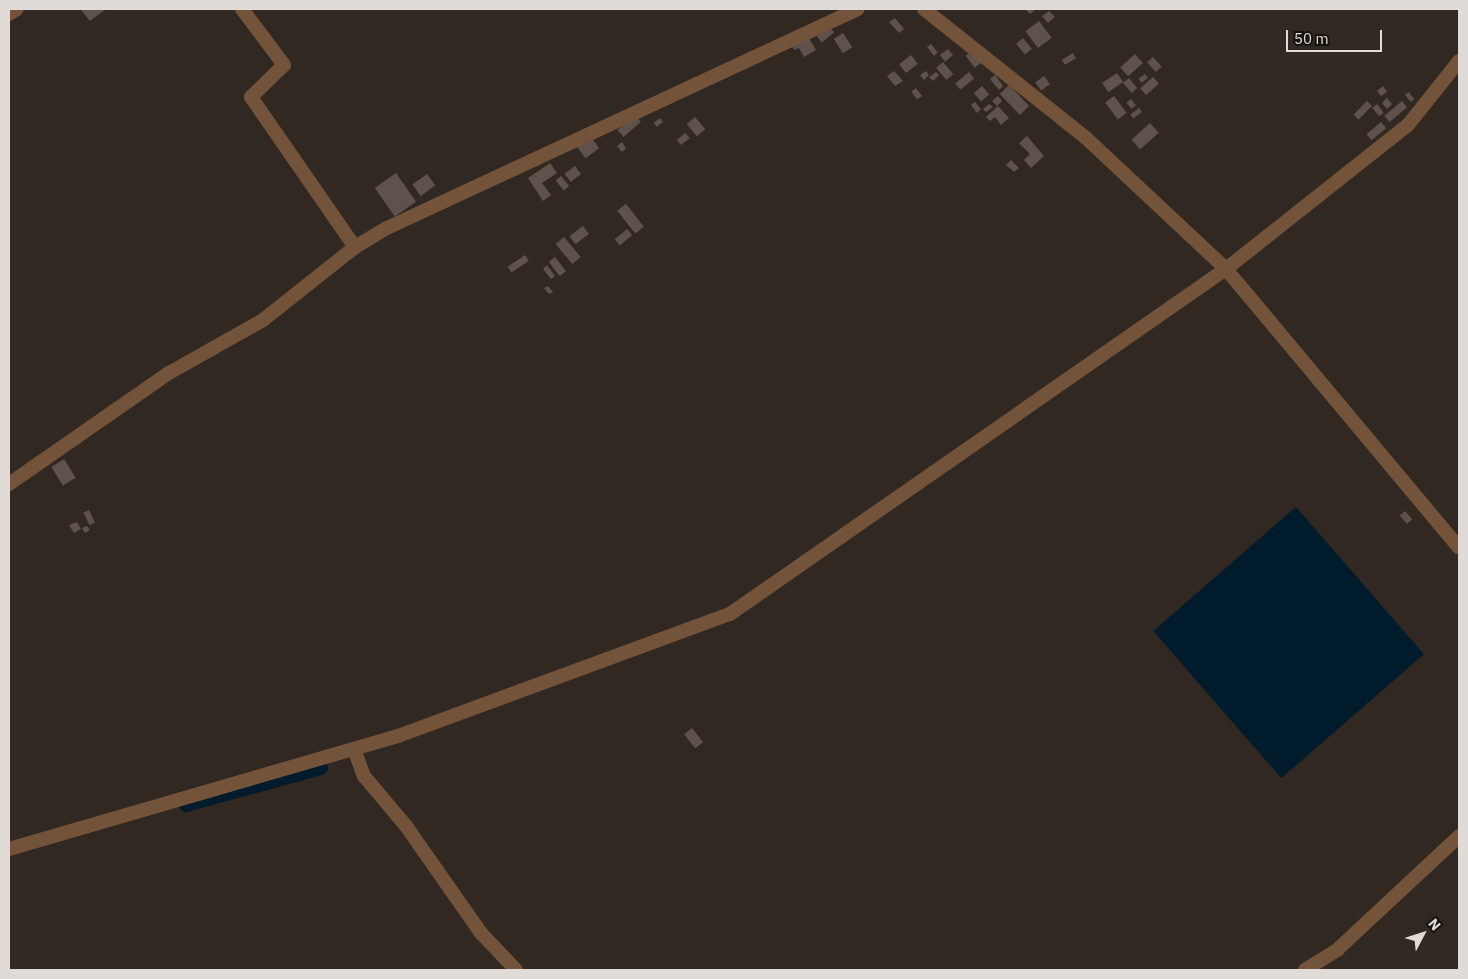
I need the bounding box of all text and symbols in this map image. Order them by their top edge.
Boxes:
scale bar [1288,20,1384,52]
text: 50 m [1294,29,1329,48]
north arrow [1398,909,1448,959]
text: N [1424,915,1445,934]

